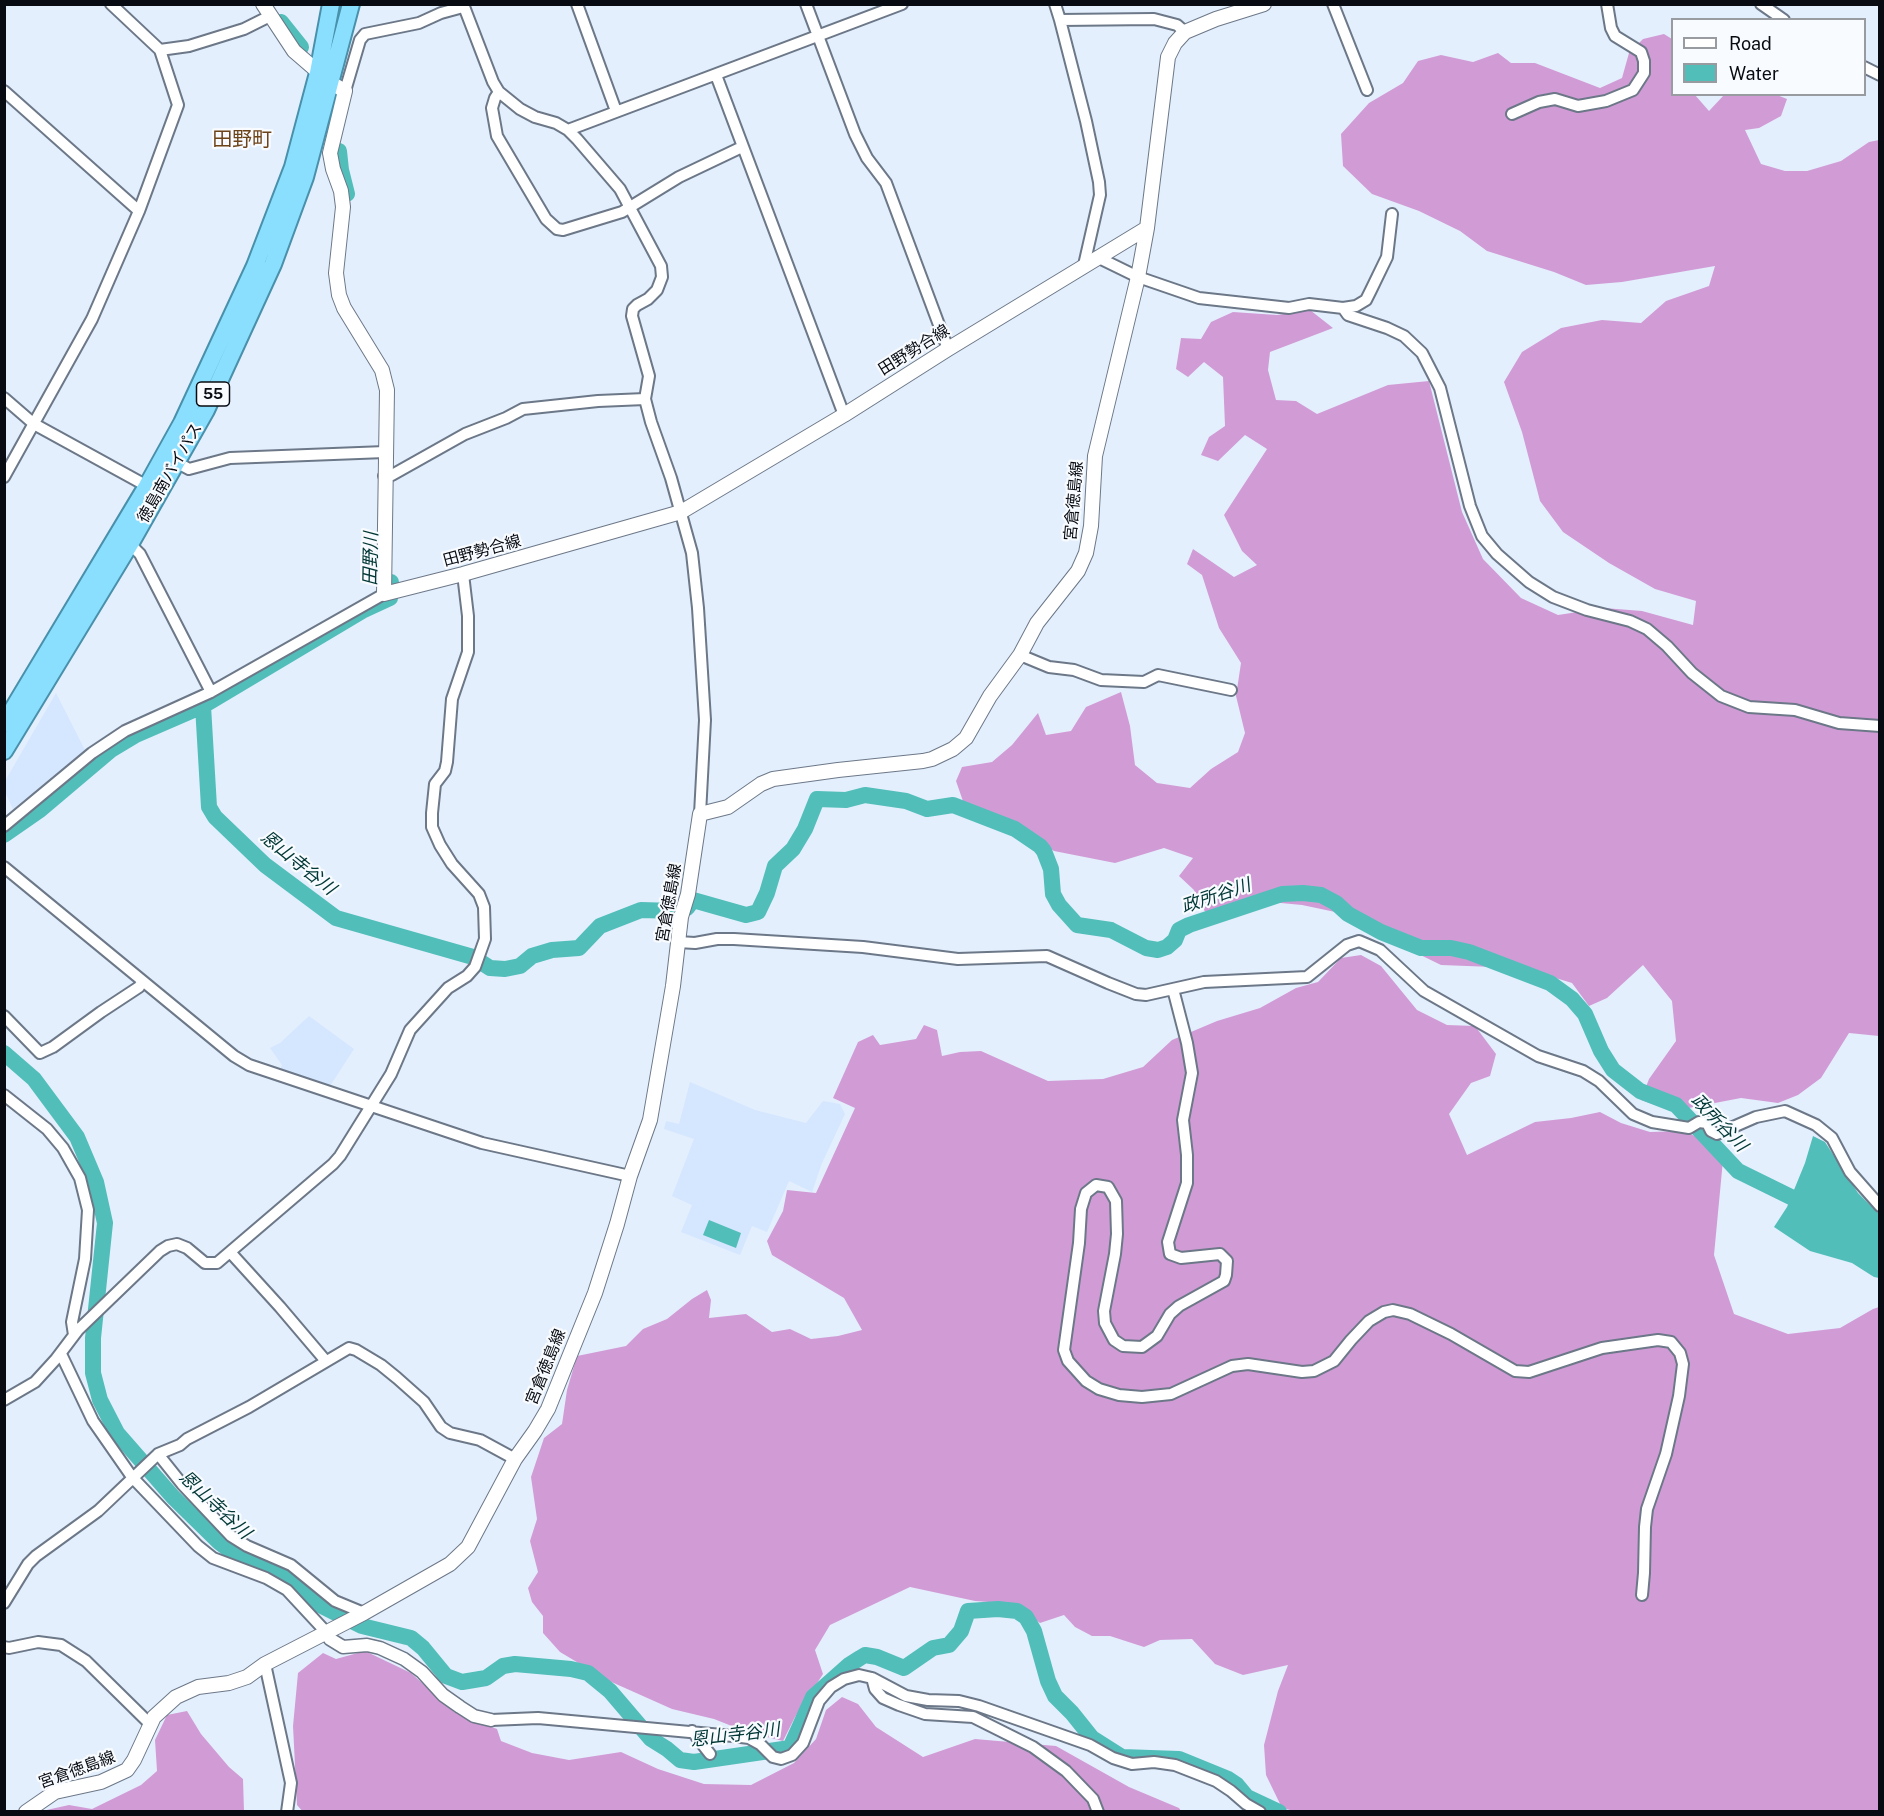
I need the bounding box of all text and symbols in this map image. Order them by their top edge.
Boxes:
legend [1671,18,1866,96]
text: Road [1729,33,1772,54]
text: Water [1729,63,1779,84]
district label: 田野町 [212,128,272,152]
street label: 田野勢合線 [875,321,953,379]
road number: 55 [196,382,230,406]
street label: 徳島南バイパス [134,420,206,526]
street label: 宮倉徳島線 [1061,460,1087,542]
street label: 田野勢合線 [441,531,523,571]
water label: 田野川 [360,532,382,586]
water label: 恩山寺谷川 [256,826,340,900]
street label: 宮倉徳島線 [653,862,685,944]
water label: 政所谷川 [1178,874,1254,918]
water label: 政所谷川 [1686,1090,1752,1156]
street label: 宮倉徳島線 [522,1326,570,1408]
water label: 恩山寺谷川 [175,1466,255,1544]
water label: 恩山寺谷川 [689,1719,781,1751]
street label: 宮倉徳島線 [36,1747,118,1793]

